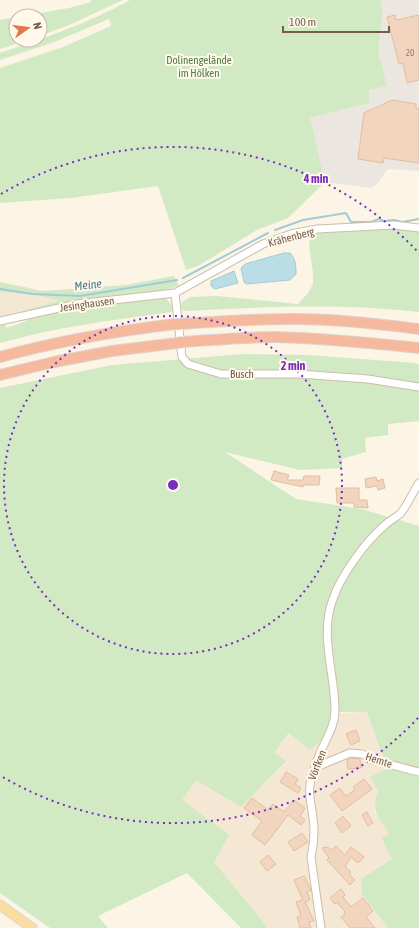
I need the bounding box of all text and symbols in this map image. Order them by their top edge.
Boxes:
north arrow [8,8,48,48]
scale bar [283,8,389,34]
text: 100 m [289,15,316,29]
text: N [31,21,44,30]
house number: 20 [406,48,414,58]
park label: Dolinengelände im Hölken [166,54,232,79]
text: 4 min [303,172,328,186]
street label: Krähenberg [267,225,316,249]
water label: Meine [74,277,103,293]
street label: Jesinghausen [59,294,115,314]
text: 2 min [281,359,305,373]
street label: Busch [230,368,254,380]
centre of rings [166,478,180,492]
street label: Vörfken [306,748,328,782]
street label: Hemte [364,750,394,770]

